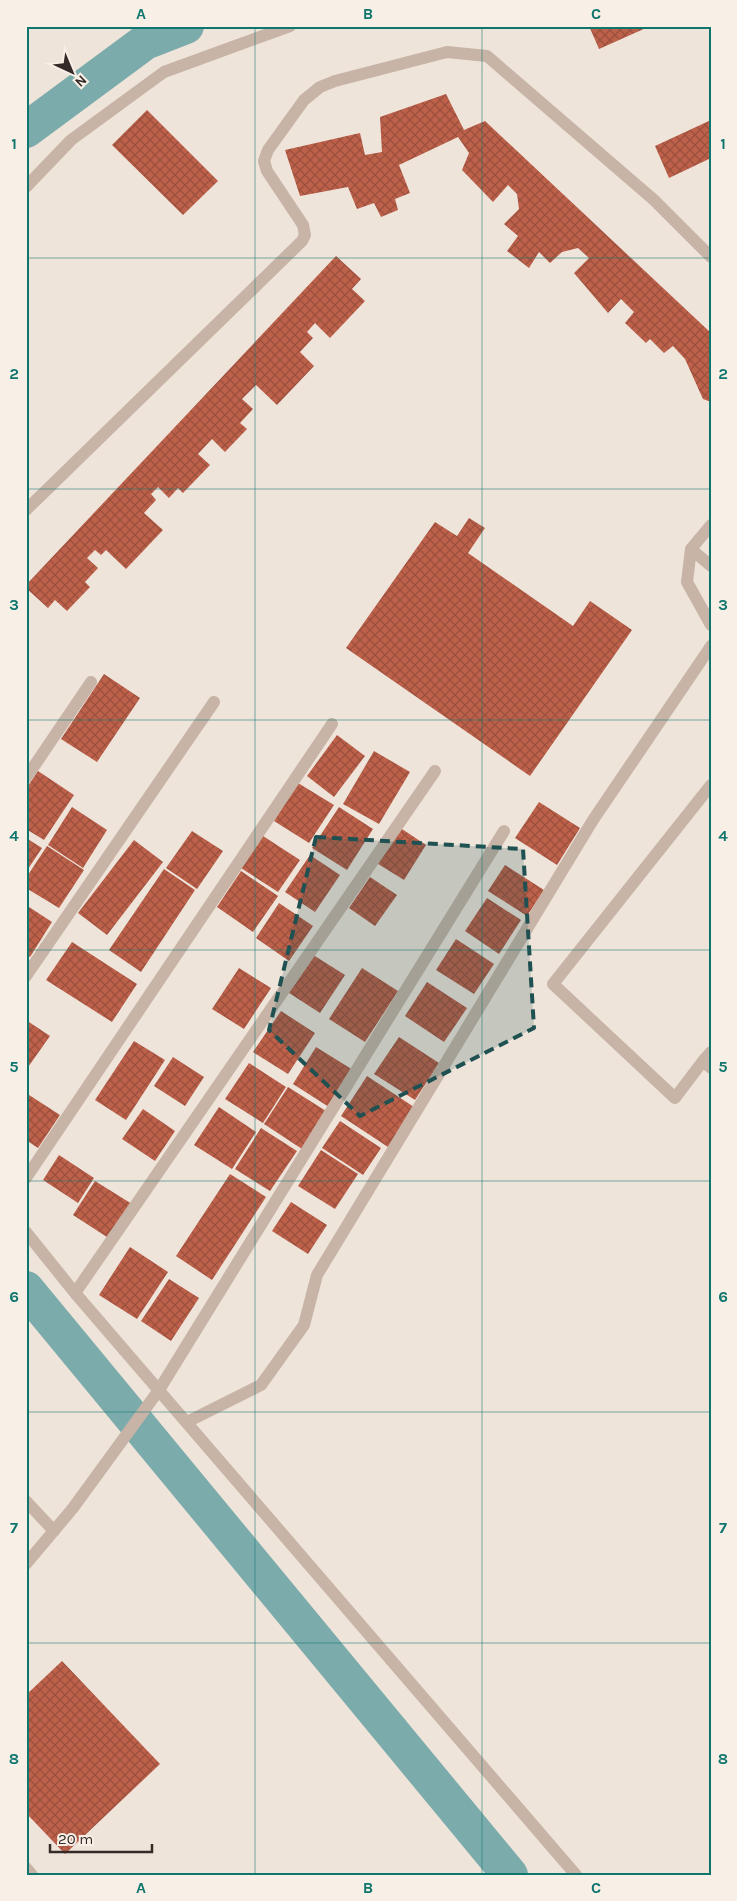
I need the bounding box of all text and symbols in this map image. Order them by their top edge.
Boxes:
text: A [136,4,146,23]
text: B [363,4,373,23]
text: C [591,4,601,23]
north arrow [48,48,98,98]
text: N [71,71,90,91]
text: 1 [11,134,17,153]
text: 1 [720,134,726,153]
text: 2 [9,364,19,383]
text: 2 [718,364,728,383]
text: 3 [9,595,19,614]
text: 3 [718,595,728,614]
text: 4 [9,826,19,845]
text: 4 [718,826,728,845]
text: 5 [9,1057,19,1076]
text: 5 [718,1057,728,1076]
text: 6 [9,1287,19,1306]
text: 6 [718,1287,728,1306]
text: 7 [10,1518,18,1537]
text: 7 [719,1518,727,1537]
text: 8 [9,1749,19,1768]
text: 8 [718,1749,728,1768]
scale bar [50,1821,152,1853]
text: 20 m [58,1830,93,1848]
text: A [136,1878,146,1897]
text: B [363,1878,373,1897]
text: C [591,1878,601,1897]

